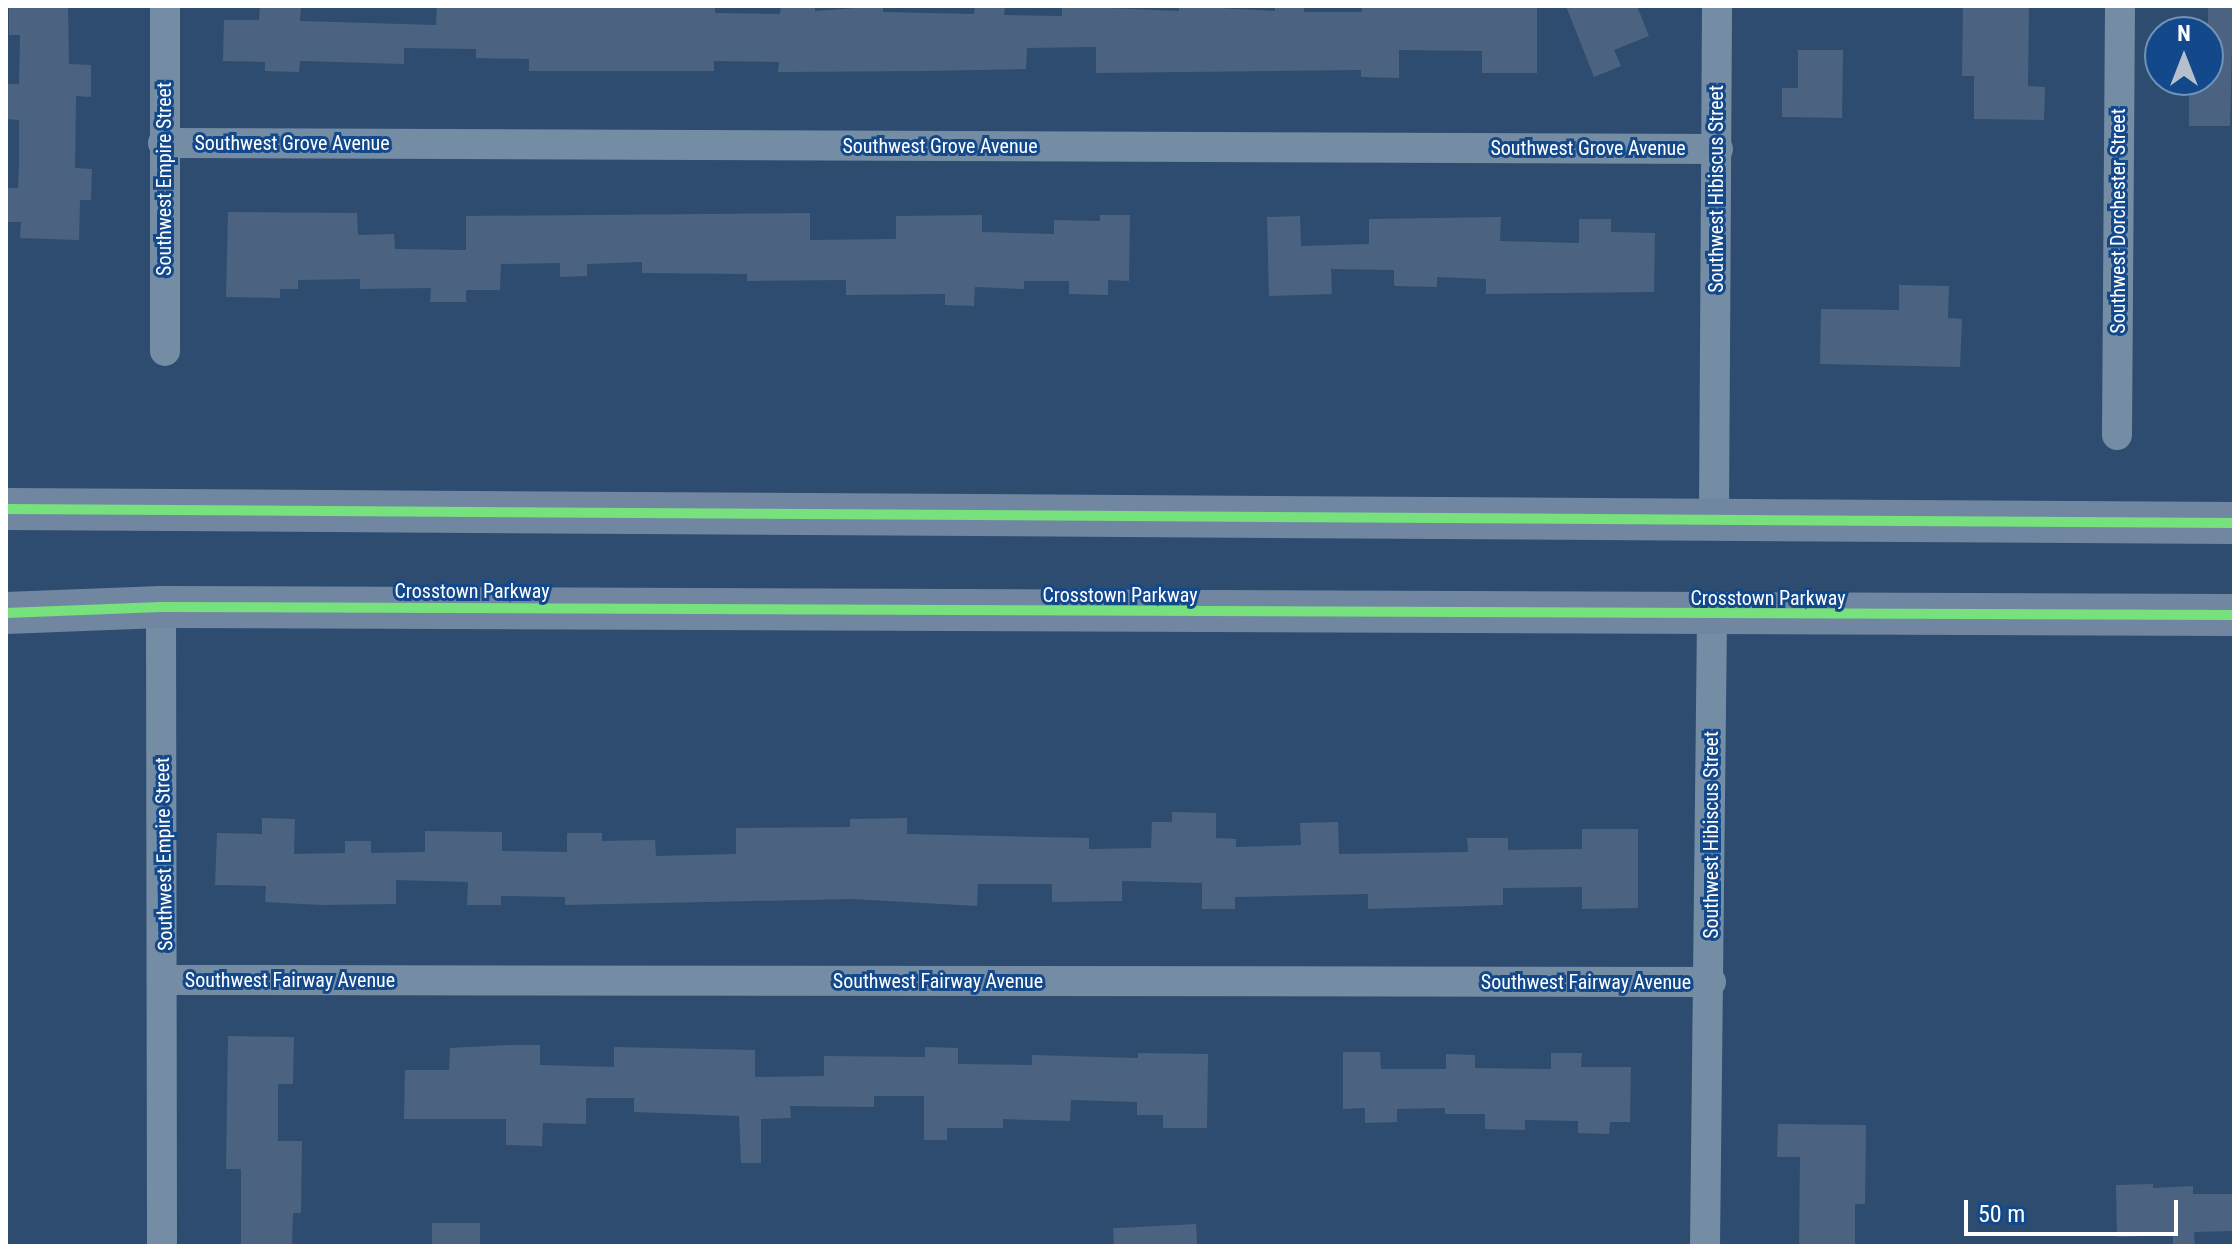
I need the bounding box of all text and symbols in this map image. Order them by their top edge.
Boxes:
north arrow [2144,16,2224,96]
text: N [2177,21,2191,46]
street label: Southwest Empire Street [152,82,176,276]
street label: Southwest Hibiscus Street [1704,85,1728,293]
street label: Southwest Dorchester Street [2106,108,2130,334]
street label: Southwest Grove Avenue [194,131,390,155]
street label: Southwest Grove Avenue [842,134,1038,158]
street label: Southwest Grove Avenue [1490,136,1686,160]
street label: Crosstown Parkway [395,579,549,603]
street label: Crosstown Parkway [1043,583,1197,607]
street label: Crosstown Parkway [1691,586,1845,610]
street label: Southwest Hibiscus Street [1699,731,1723,939]
street label: Southwest Empire Street [150,757,178,951]
street label: Southwest Fairway Avenue [185,968,395,992]
street label: Southwest Fairway Avenue [833,969,1043,993]
street label: Southwest Fairway Avenue [1481,970,1691,994]
scale bar [1968,1184,2182,1234]
text: 50 m [1978,1200,2025,1228]

